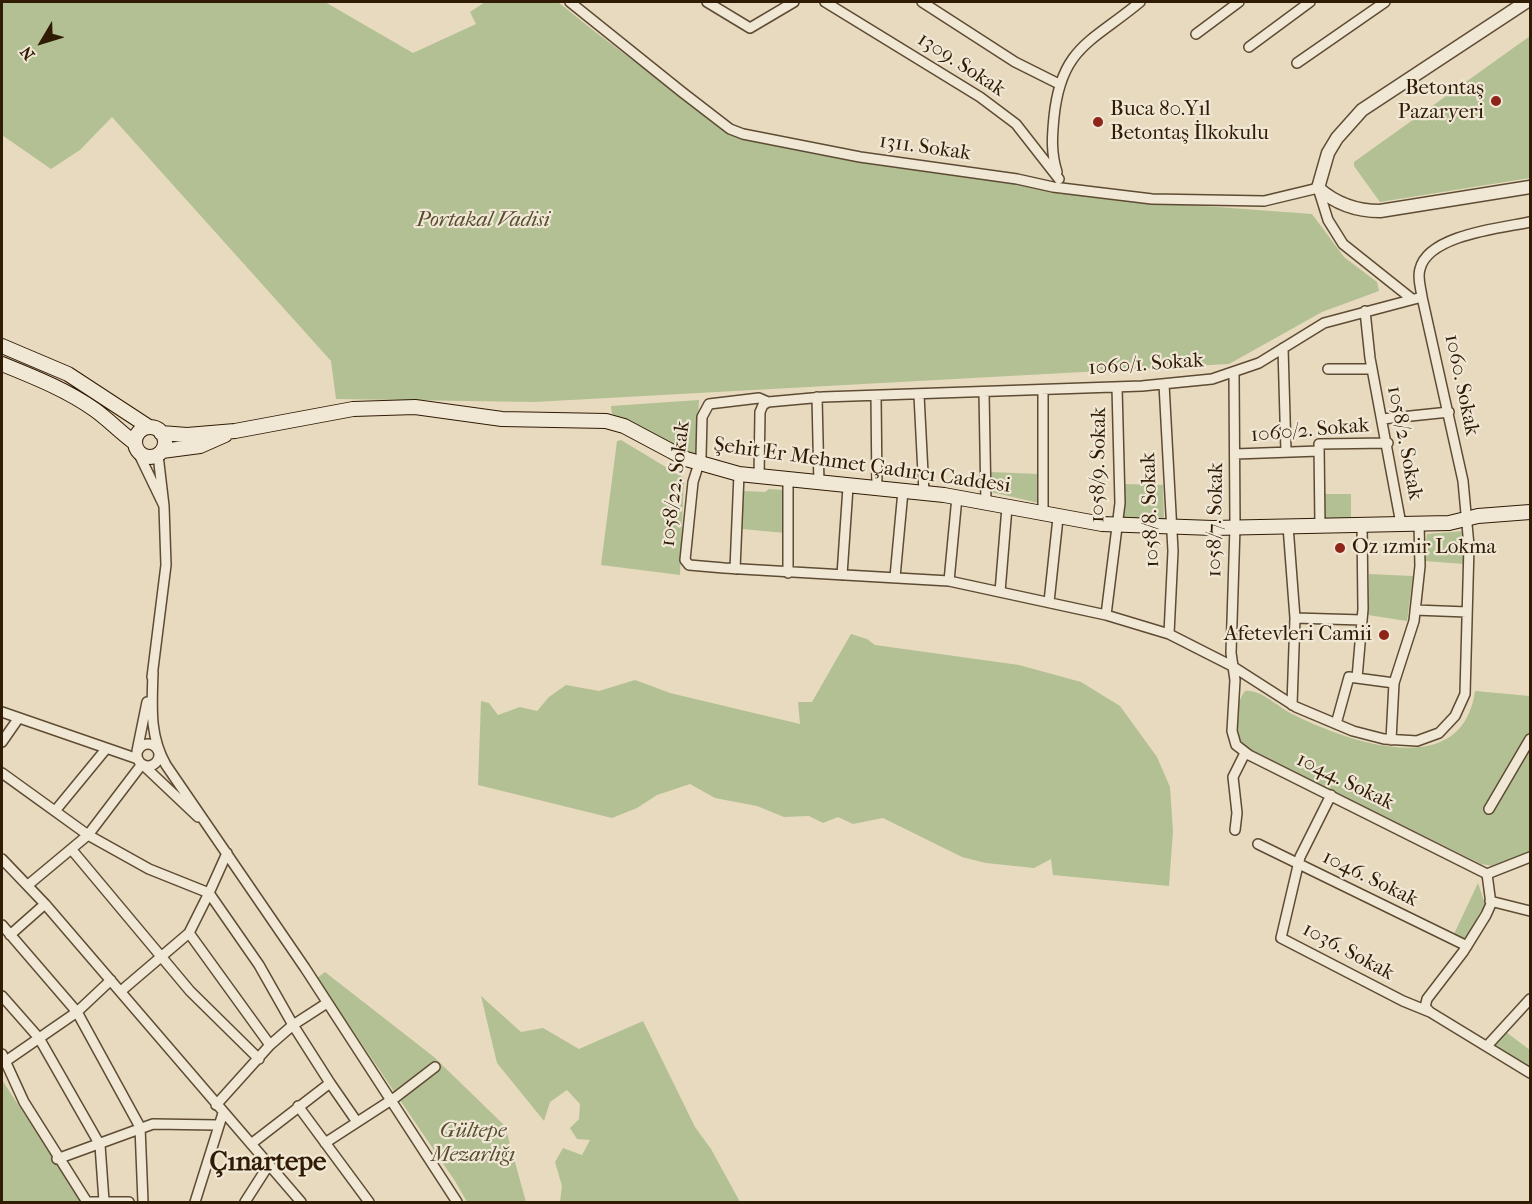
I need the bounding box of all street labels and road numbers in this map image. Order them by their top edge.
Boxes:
street label: 1309. Sokak [912,27,1010,103]
street label: 1311. Sokak [878,129,972,167]
street label: 1060. Sokak [1438,332,1484,438]
street label: 1060/1. Sokak [1087,348,1205,382]
street label: 1058/2. Sokak [1381,384,1427,502]
street label: 1058/9. Sokak [1085,407,1113,523]
street label: 1060/2. Sokak [1250,413,1370,449]
street label: 1058/22. Sokak [656,420,696,548]
street label: Şehit Er Mehmet Çadırcı Caddesi [712,433,1012,499]
street label: 1058/8. Sokak [1136,452,1166,568]
street label: 1058/7. Sokak [1202,462,1230,578]
street label: 1044. Sokak [1292,748,1398,816]
street label: 1046. Sokak [1318,845,1422,913]
street label: 1036. Sokak [1298,917,1398,987]

